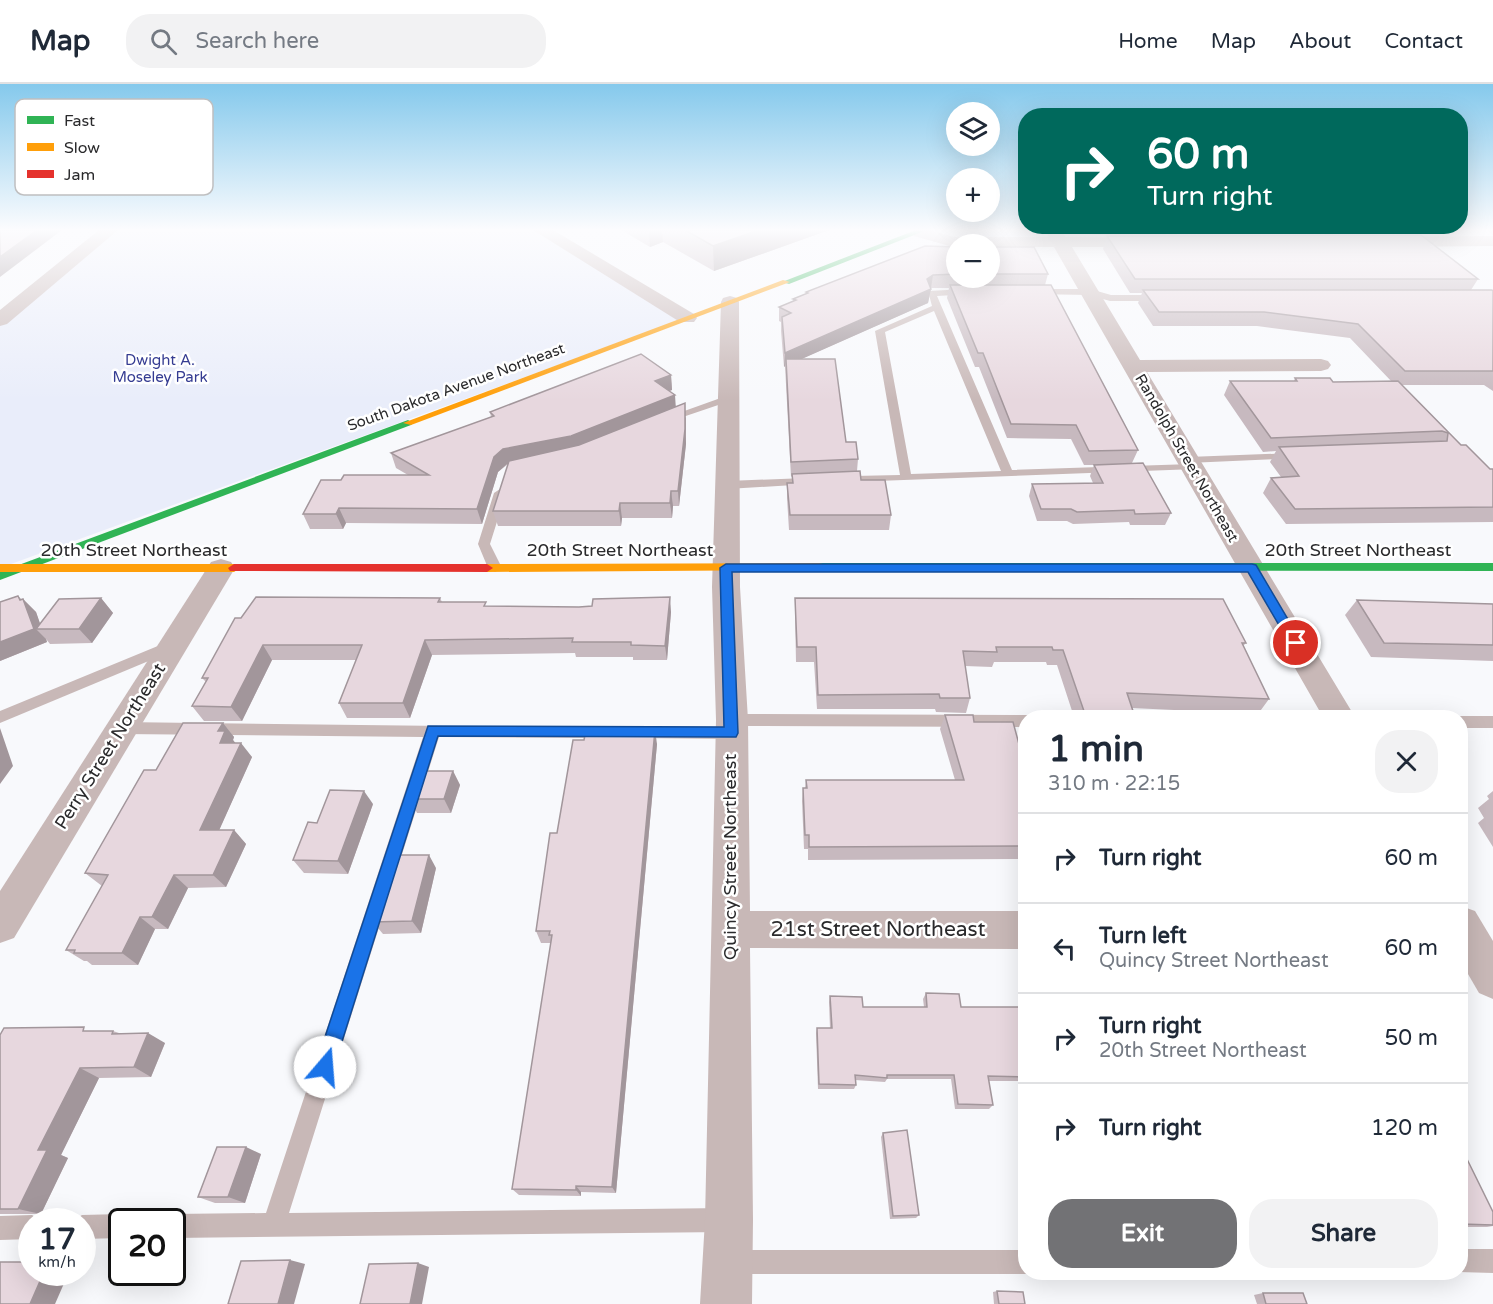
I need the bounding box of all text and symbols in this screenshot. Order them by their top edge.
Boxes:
search box [126,14,546,68]
text: Map [30,24,90,58]
icon: search [147,25,180,58]
text: Search here [195,28,319,54]
text: Home [1118,29,1178,54]
text: Map [1211,29,1256,54]
text: About [1289,29,1351,54]
text: Contact [1384,29,1463,54]
legend [15,99,213,195]
map controls [946,102,1000,288]
button: layers [946,102,1000,156]
text: Fast [64,111,95,131]
text: 60 m [1147,129,1249,180]
icon: right [1048,132,1126,210]
text: Slow [64,138,100,158]
text: Jam [64,165,95,185]
button: + [946,168,1000,222]
text: Turn right [1147,180,1273,213]
button: − [946,234,1000,288]
street label: South Dakota Avenue Northeast [345,339,567,435]
park label: Dwight A. Moseley Park [112,351,208,386]
street label: Randolph Street Northeast [1131,371,1243,546]
street label: 20th Street Northeast [41,539,228,561]
street label: 20th Street Northeast [527,539,714,561]
street label: 20th Street Northeast [1265,539,1452,561]
pin [1270,617,1321,668]
icon: arrive [1279,626,1312,659]
street label: Perry Street Northeast [50,659,170,833]
text: 1 min [1048,728,1144,771]
button: close [1375,730,1438,793]
street label: Quincy Street Northeast [719,754,741,960]
text: 310 m · 22:15 [1048,772,1180,796]
icon: right [1048,842,1081,875]
text: Turn right [1099,845,1201,871]
text: 60 m [1384,845,1438,871]
street label: 21st Street Northeast [770,917,986,942]
text: Turn left [1099,923,1187,949]
icon: left [1048,932,1081,965]
text: 60 m [1384,935,1438,961]
text: Quincy Street Northeast [1099,949,1329,973]
text: Turn right [1099,1013,1201,1039]
icon: right [1048,1022,1081,1055]
text: 50 m [1384,1025,1438,1051]
position arrow [293,1035,357,1099]
text: 20th Street Northeast [1099,1039,1307,1063]
icon: right [1048,1112,1081,1145]
text: Turn right [1099,1115,1201,1141]
text: 120 m [1371,1115,1438,1141]
button: Exit [1048,1199,1237,1268]
button: Share [1249,1199,1438,1268]
speed limit sign: 20 [108,1208,186,1286]
text: 17 [38,1221,76,1258]
text: km/h [38,1253,76,1271]

